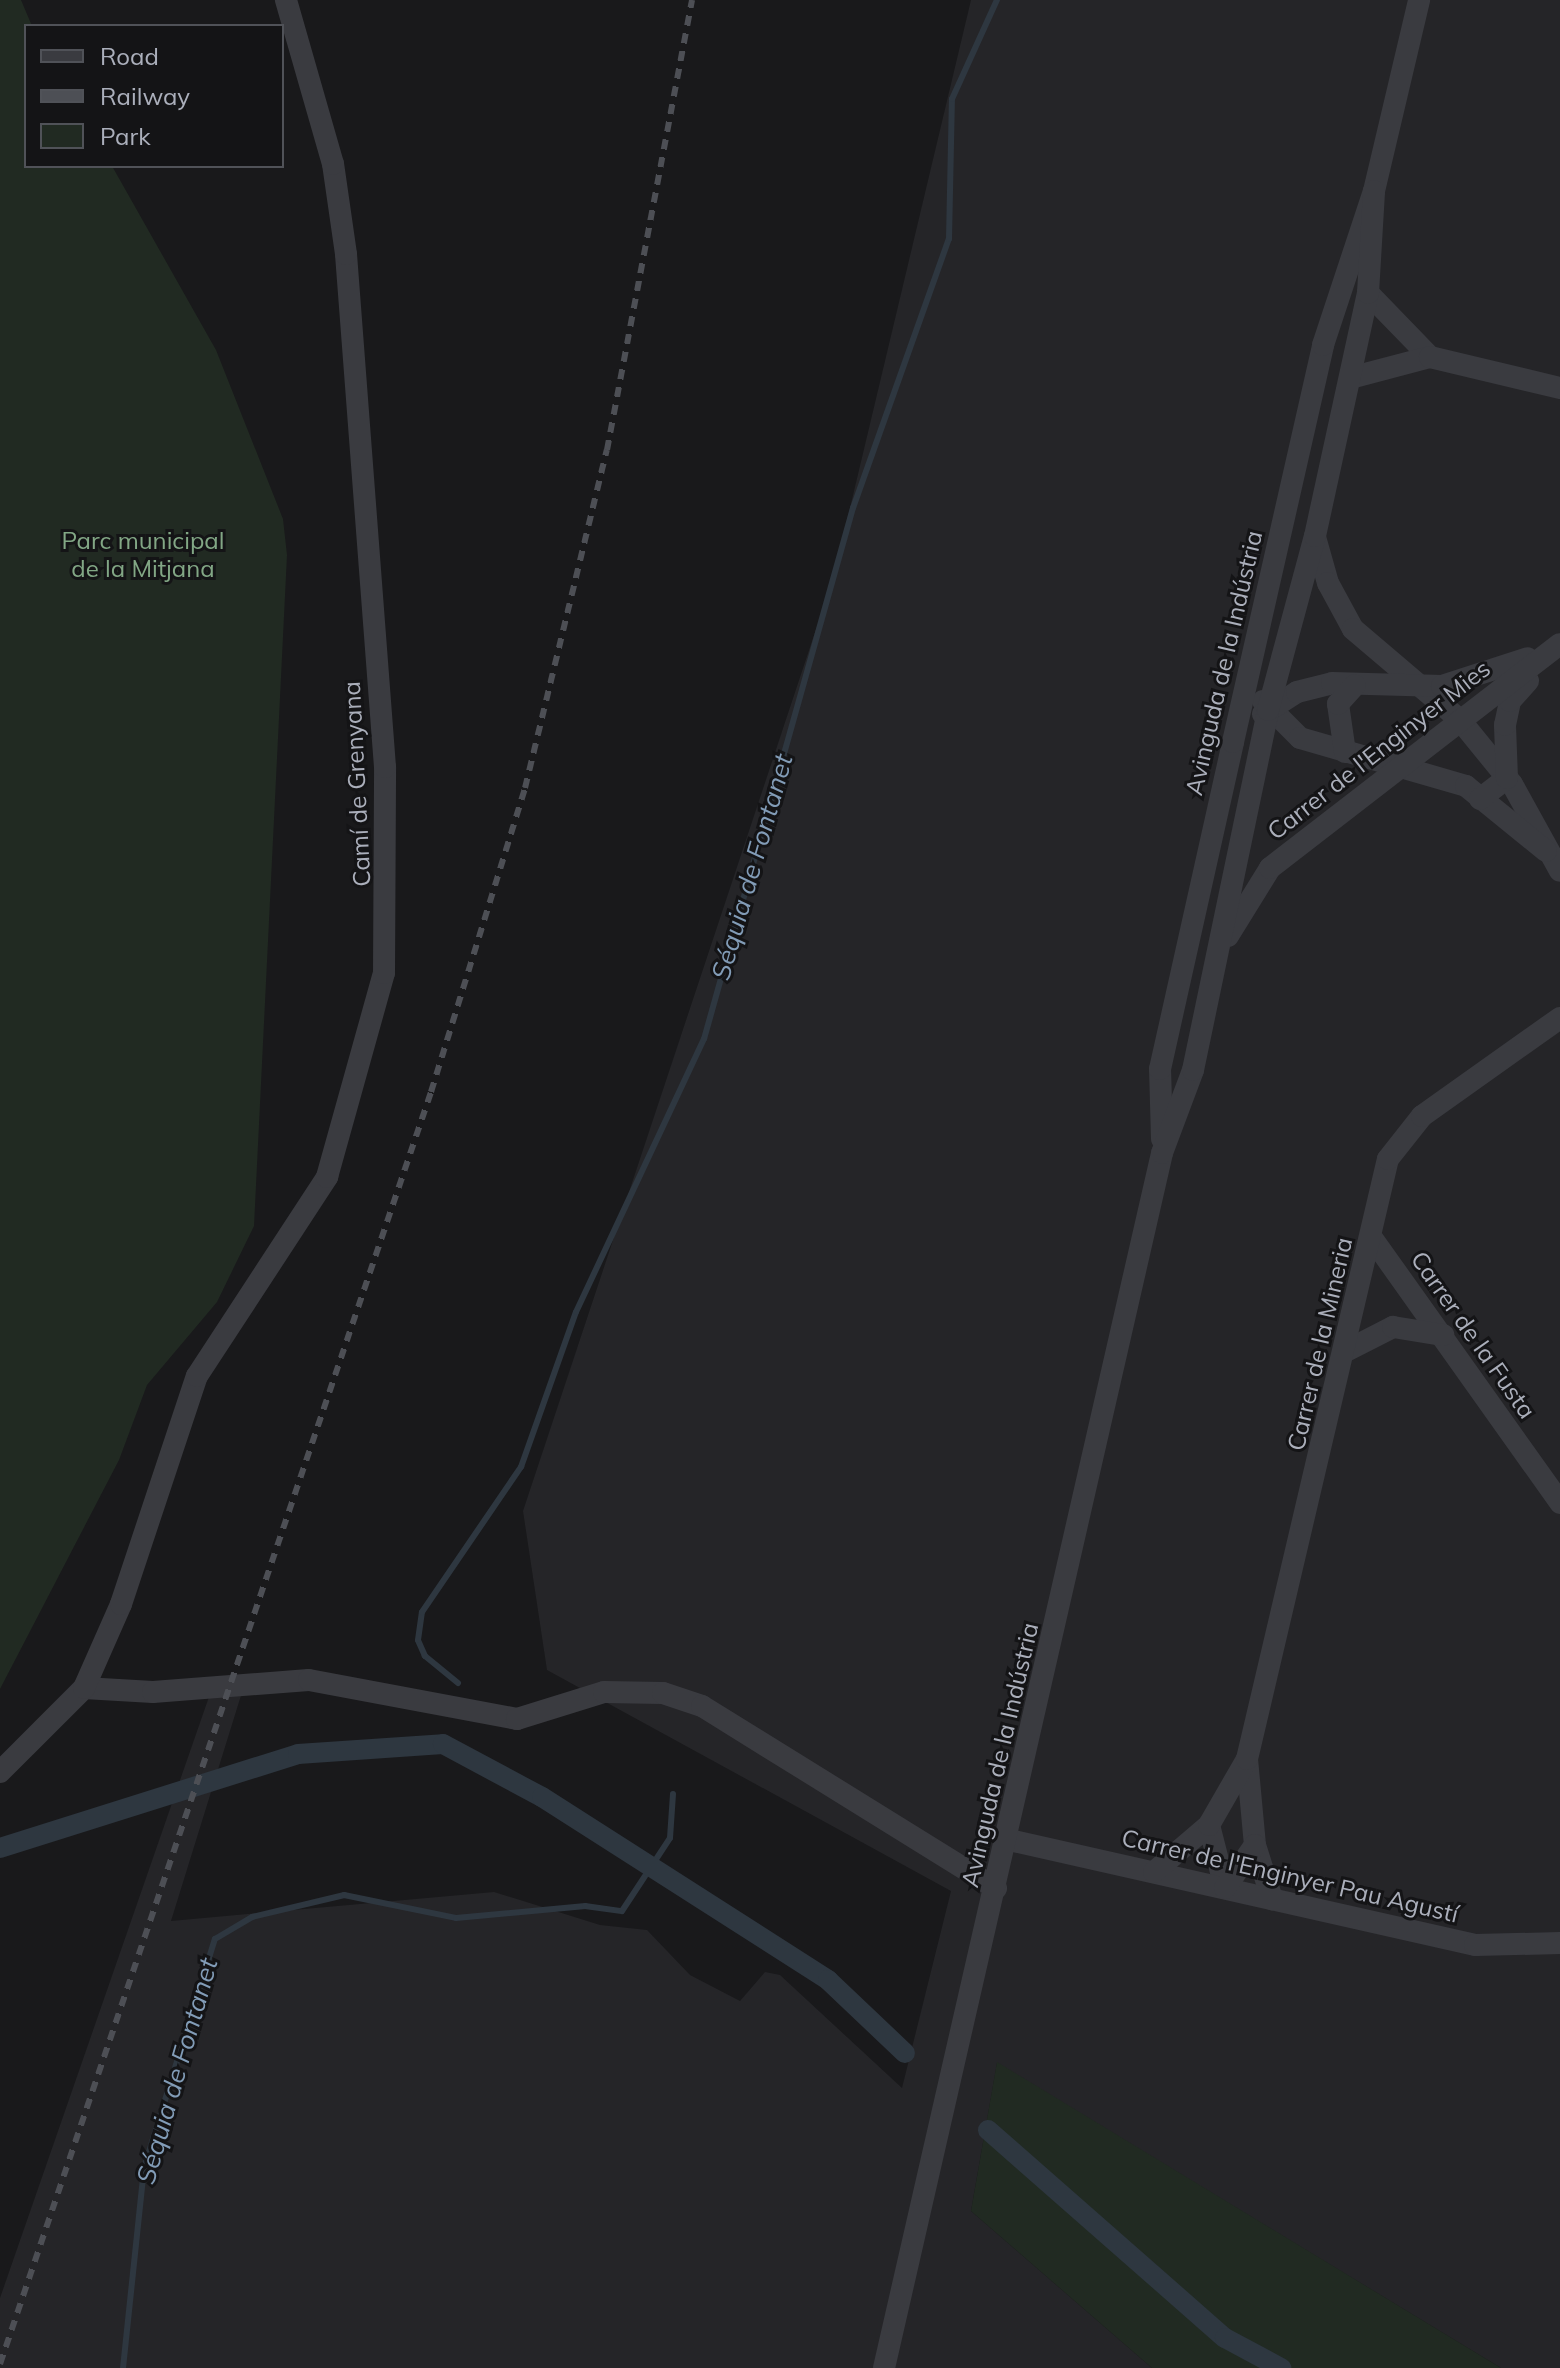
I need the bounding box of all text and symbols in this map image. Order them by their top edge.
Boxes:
legend [24,24,284,168]
text: Road [100,41,159,71]
text: Railway [100,81,190,111]
text: Park [100,121,151,151]
park label: Parc municipal de la Mitjana [62,527,224,583]
street label: Avinguda de la Indústria [1180,528,1268,798]
street label: Carrer de l'Enginyer Mies [1262,654,1496,846]
street label: Camí de Grenyana [337,681,377,887]
water label: Séquia de Fontanet [705,751,799,983]
street label: Carrer de la Mineria [1281,1235,1359,1453]
street label: Carrer de la Fusta [1405,1246,1541,1424]
street label: Avinguda de la Indústria [956,1620,1044,1890]
street label: Carrer de l'Enginyer Pau Agustí [1119,1823,1461,1929]
water label: Séquia de Fontanet [130,1955,224,2187]

